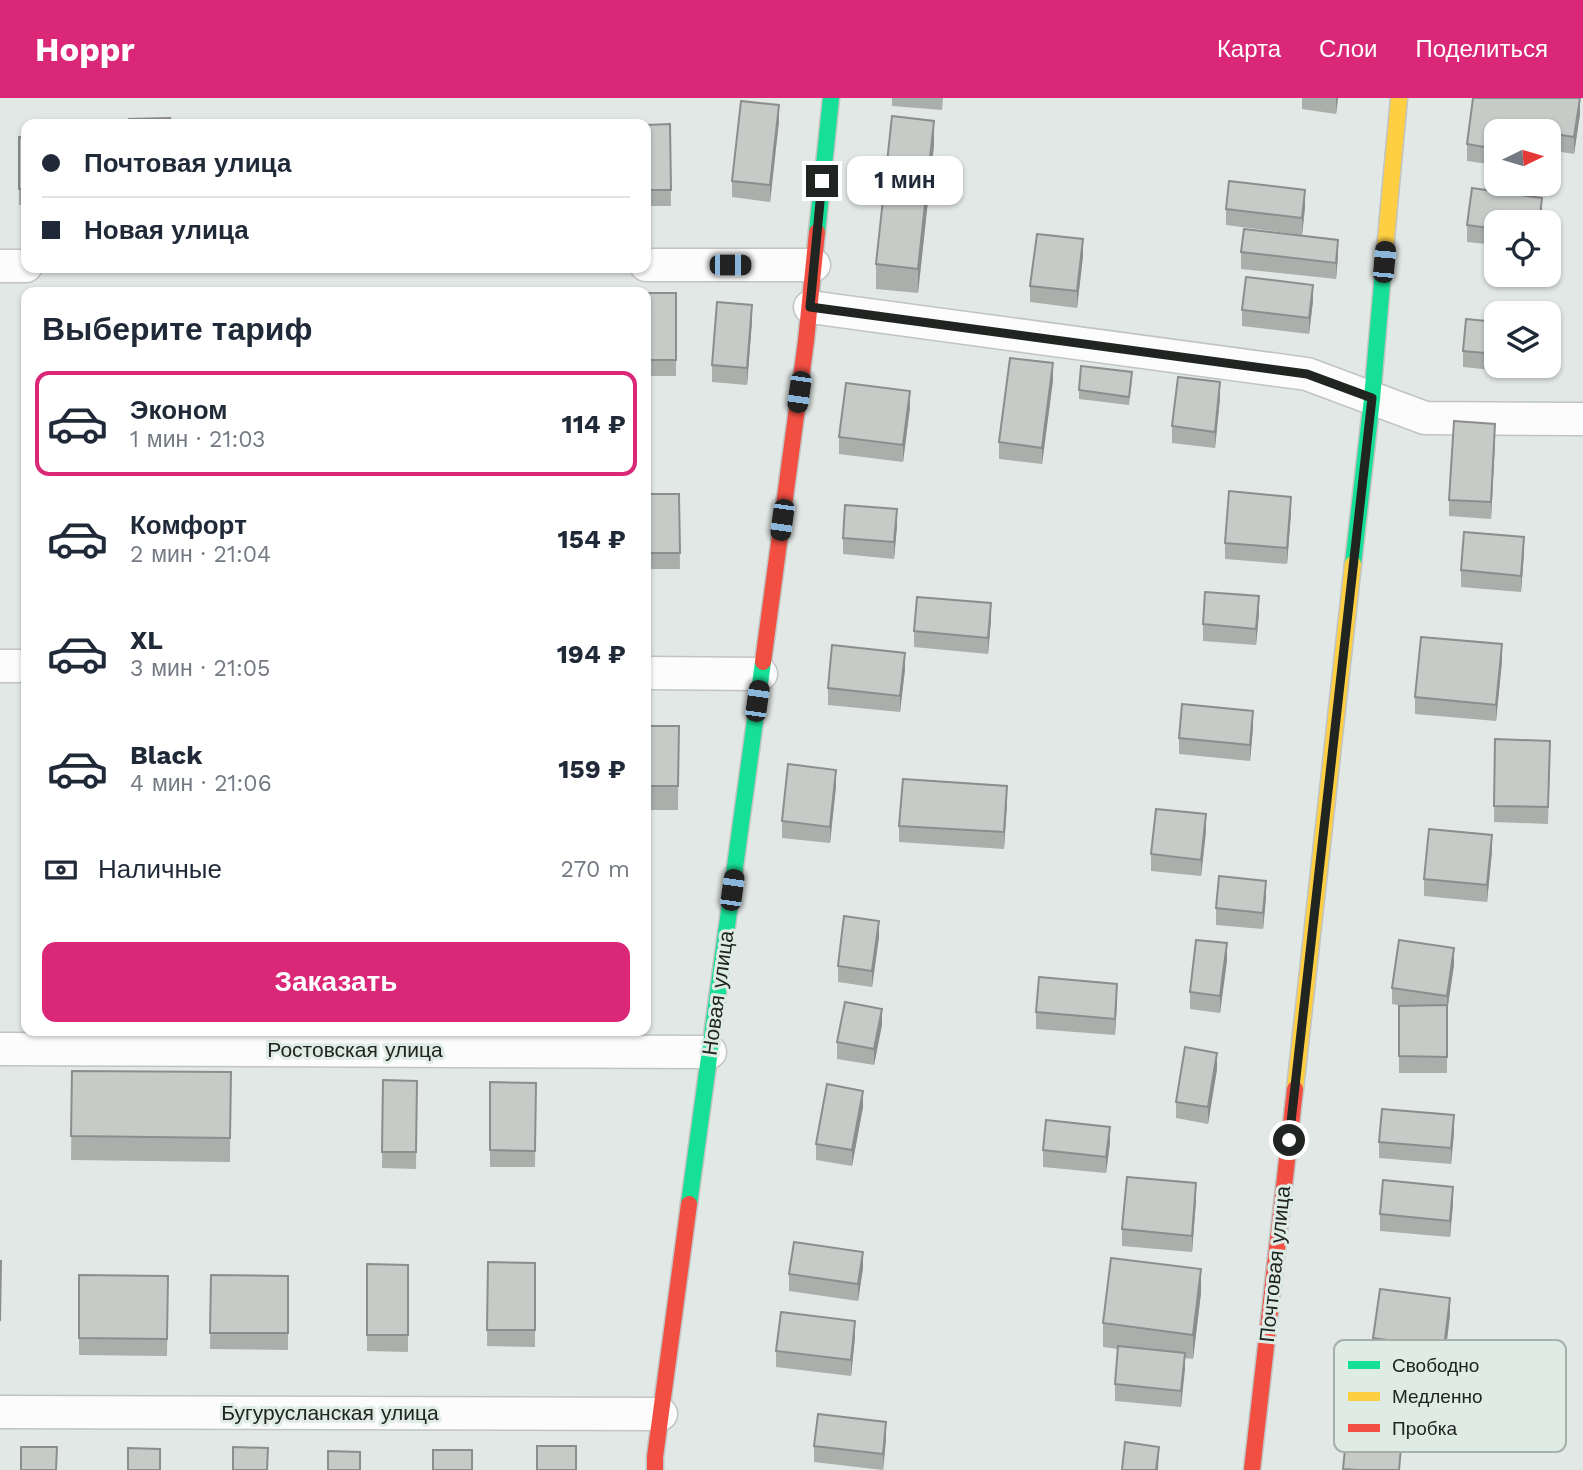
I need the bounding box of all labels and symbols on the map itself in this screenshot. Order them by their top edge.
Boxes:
north arrow [1484,119,1561,196]
callout: 1 мин [846,156,962,206]
route end [806,165,838,197]
car [1372,240,1397,284]
car [710,255,752,276]
car [786,370,813,414]
car [769,498,796,542]
car [744,679,771,723]
car [719,868,746,912]
street label: Новая улица [696,929,739,1057]
street label: Ростовская улица [267,1037,443,1062]
route start [1273,1124,1305,1156]
street label: Почтовая улица [1254,1184,1295,1343]
legend [1334,1340,1566,1452]
text: Свободно [1392,1354,1479,1377]
text: Медленно [1392,1385,1482,1408]
street label: Бугурусланская улица [221,1400,439,1425]
text: Пробка [1392,1417,1457,1440]

